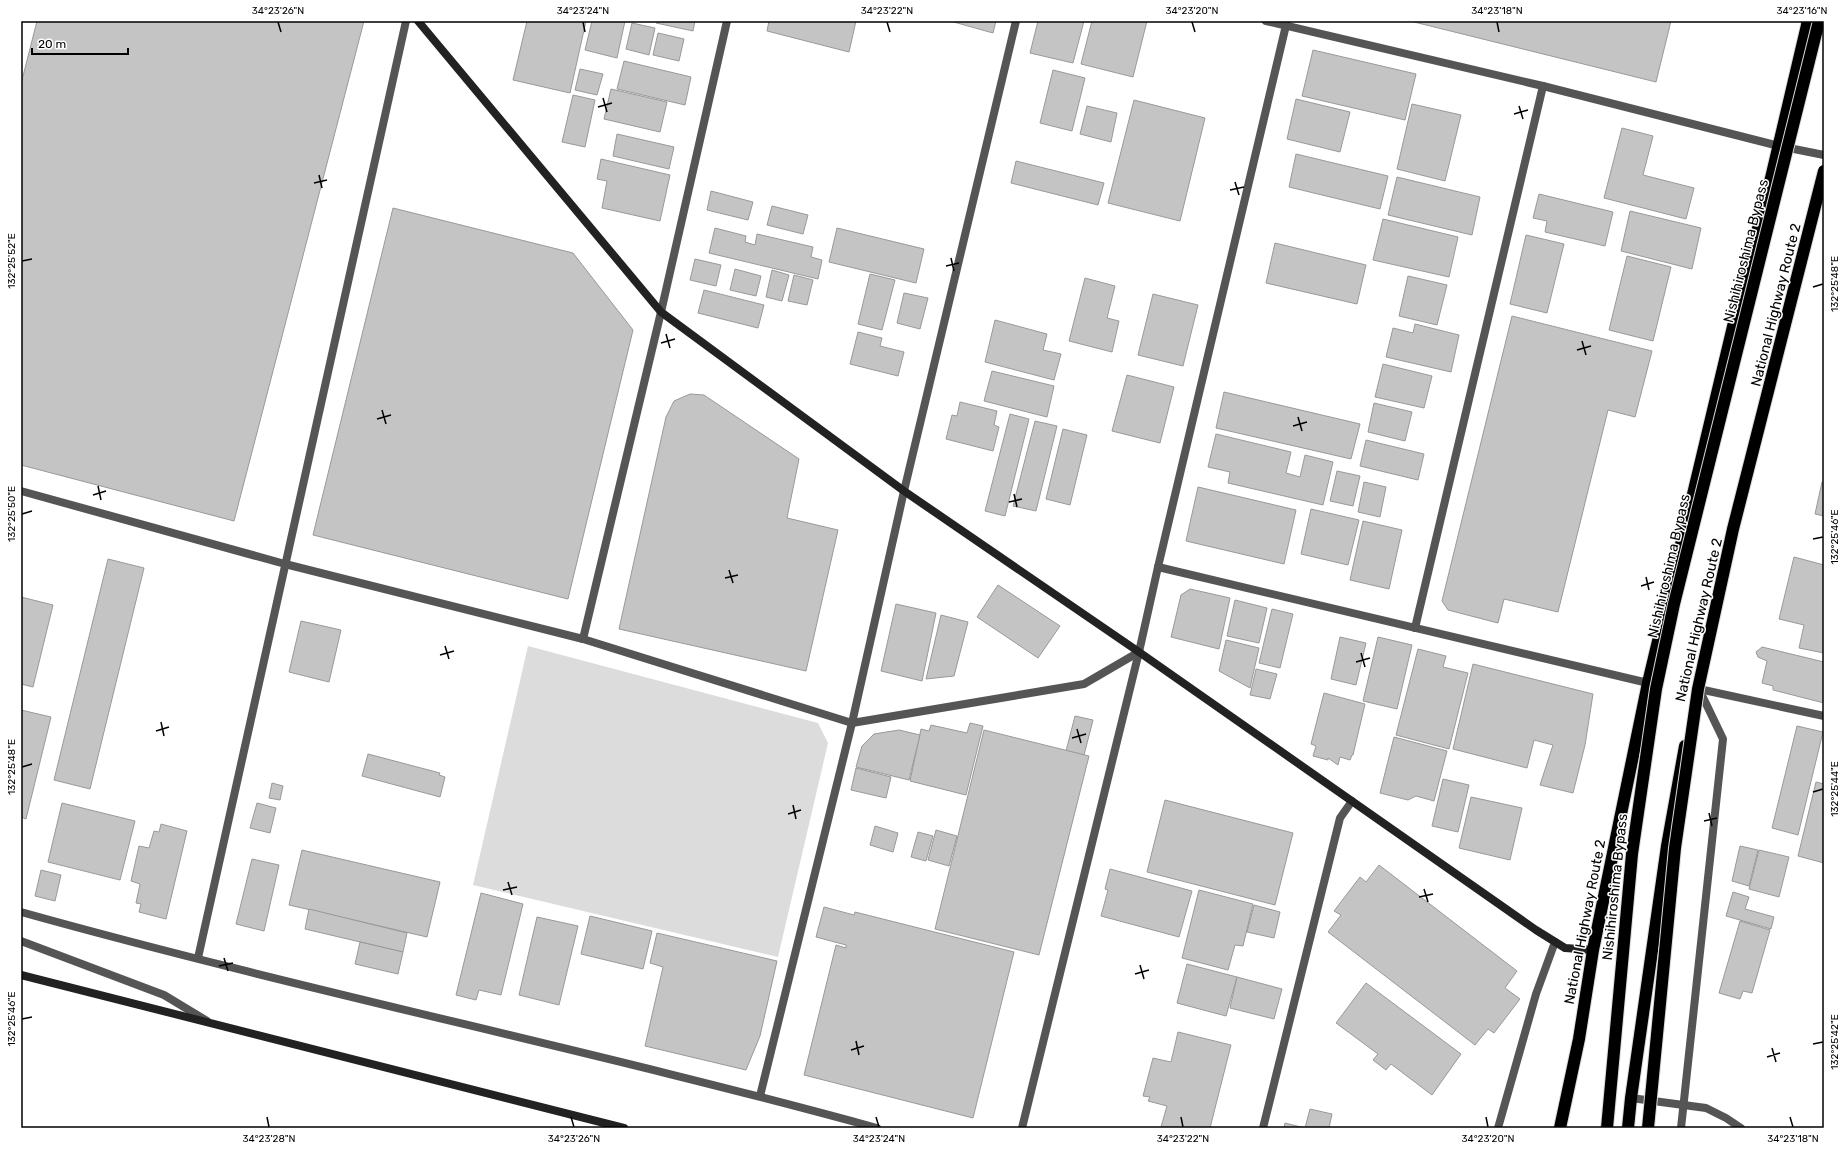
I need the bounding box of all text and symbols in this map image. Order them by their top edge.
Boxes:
text: 34°23'26"N [252,5,304,17]
text: 34°23'24"N [557,5,609,17]
text: 34°23'22"N [861,5,913,17]
text: 34°23'20"N [1165,5,1219,17]
text: 34°23'18"N [1471,5,1523,17]
text: 34°23'16"N [1777,5,1827,17]
scale bar [32,30,128,56]
text: 20 m [38,37,66,51]
street label: Nishihiroshima Bypass [1720,177,1772,325]
street label: National Highway Route 2 [1748,222,1804,388]
text: 132°25'52"E [6,233,18,289]
text: 132°25'48"E [1829,256,1841,312]
text: 132°25'50"E [6,486,18,542]
street label: Nishihiroshima Bypass [1644,492,1694,640]
text: 132°25'46"E [1829,509,1841,565]
street label: National Highway Route 2 [1672,537,1726,703]
text: 132°25'48"E [6,739,18,795]
text: 132°25'44"E [1829,761,1841,817]
street label: Nishihiroshima Bypass [1599,813,1631,961]
street label: National Highway Route 2 [1561,838,1609,1006]
text: 132°25'46"E [6,991,18,1047]
text: 132°25'42"E [1829,1014,1841,1070]
text: 34°23'28"N [242,1133,296,1145]
text: 34°23'26"N [548,1133,600,1145]
text: 34°23'24"N [853,1133,905,1145]
text: 34°23'22"N [1157,1133,1209,1145]
text: 34°23'20"N [1461,1133,1515,1145]
text: 34°23'18"N [1767,1133,1819,1145]

